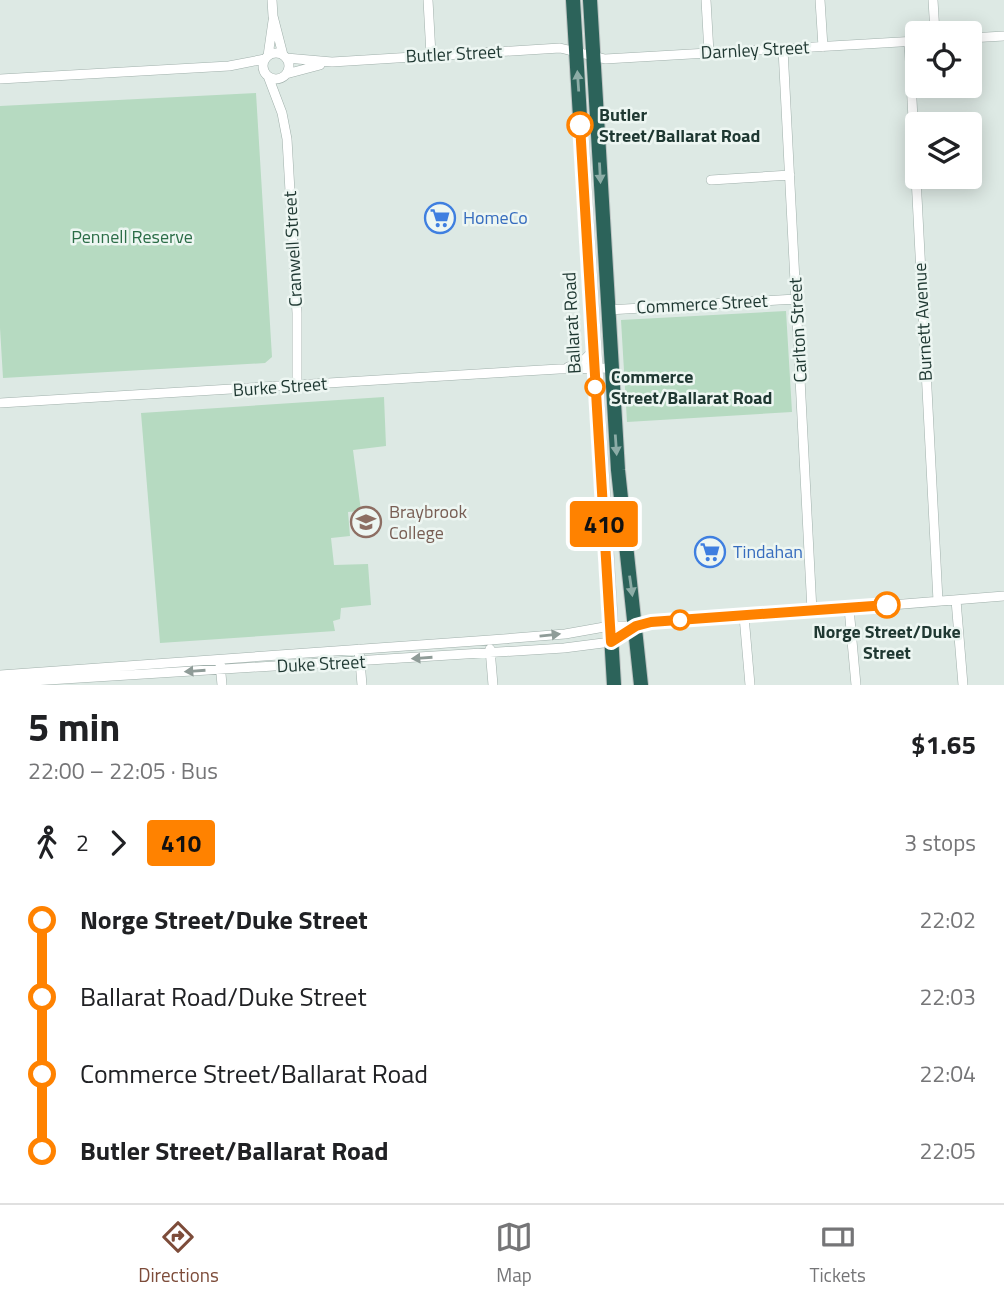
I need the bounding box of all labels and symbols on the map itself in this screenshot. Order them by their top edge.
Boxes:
street label: Darnley Street [700,33,811,66]
street label: Butler Street [405,37,504,70]
one-way arrow [572,69,583,91]
place label: Butler Street/Ballarat Road [599,101,760,149]
marker: Butler Street/Ballarat Road [567,112,593,138]
one-way arrow [595,162,606,184]
street label: Cranwell Street [276,190,309,308]
supermarket icon: HomeCo [423,201,457,235]
place label: HomeCo [463,204,528,231]
park label: Pennell Reserve [71,223,193,250]
street label: Burnett Avenue [906,262,939,382]
street label: Ballarat Road [555,271,588,375]
street label: Carlton Street [781,276,814,383]
street label: Commerce Street [636,287,769,320]
place label: Commerce Street/Ballarat Road [611,363,772,411]
street label: Burke Street [232,370,329,403]
marker: Commerce Street/Ballarat Road [585,377,605,397]
one-way arrow [611,434,622,456]
place label: Braybrook College [389,498,467,546]
line badge: 410 [564,501,644,547]
school or university icon: Braybrook College [349,505,383,539]
supermarket icon: Tindahan [693,535,727,569]
place label: Tindahan [733,538,803,565]
one-way arrow [626,575,637,597]
marker: Norge Street/Duke Street [874,592,900,618]
unlabelled marker [670,610,690,630]
place label: Norge Street/Duke Street [813,618,961,666]
one-way arrow [539,630,561,641]
street label: Duke Street [276,648,367,679]
one-way arrow [411,652,433,663]
one-way arrow [184,665,206,676]

